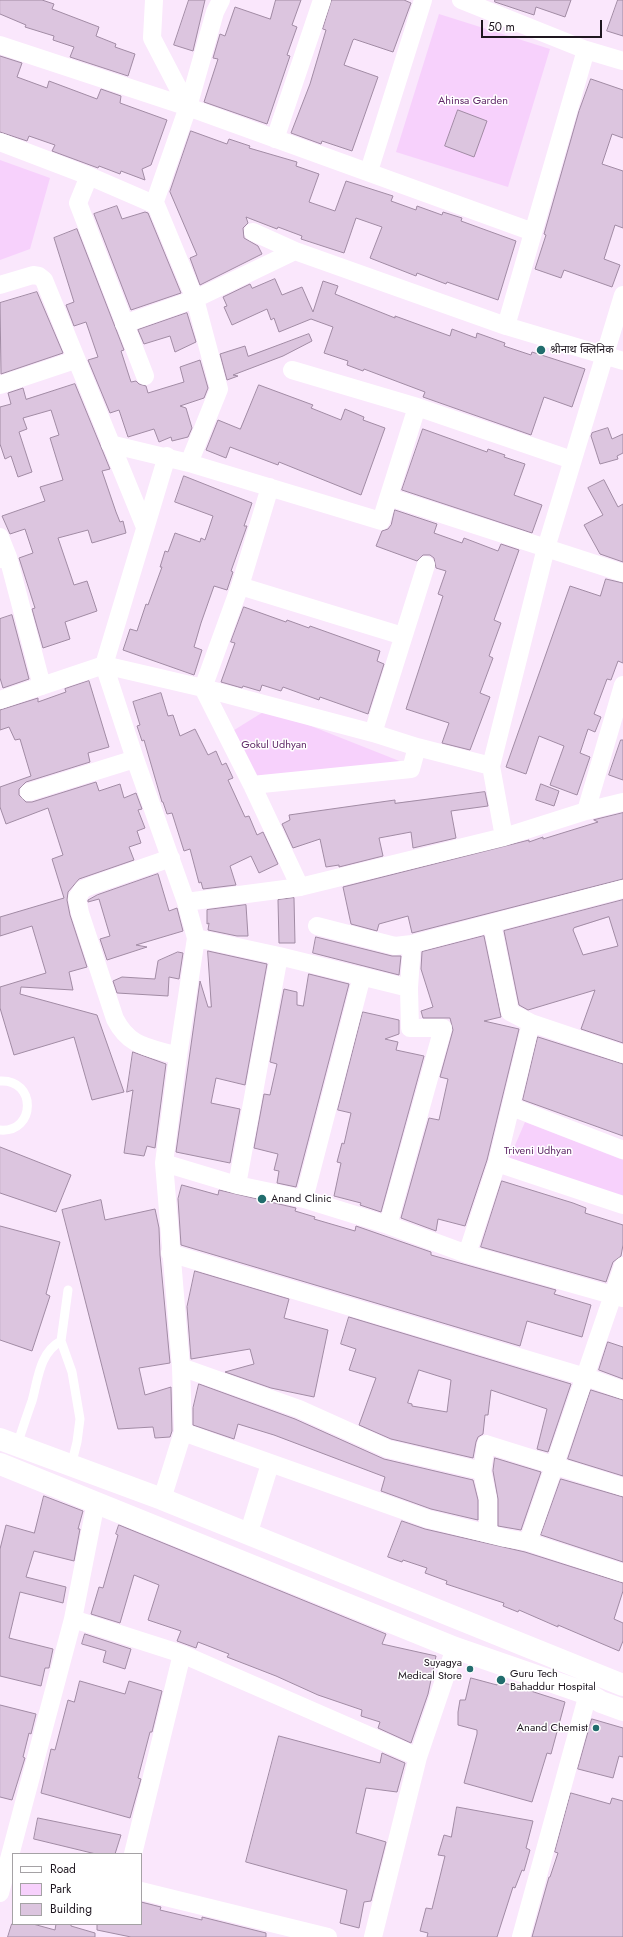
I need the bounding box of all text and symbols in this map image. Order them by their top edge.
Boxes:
scale bar [483,12,604,38]
text: 50 m [488,18,515,36]
park label: Ahinsa Garden [438,94,508,108]
place label: श्रीनाथ क्लिनिक [550,343,614,357]
marker: श्रीनाथ क्लिनिक [535,344,547,356]
park label: Gokul Udhyan [241,738,307,752]
park label: Triveni Udhyan [504,1144,572,1158]
place label: Anand Clinic [271,1192,331,1206]
marker: Anand Clinic [256,1193,268,1205]
place label: Suyagya Medical Store [398,1656,462,1682]
marker: Suyagya Medical Store [465,1664,475,1674]
place label: Guru Tech Bahaddur Hospital [510,1667,596,1693]
marker: Guru Tech Bahaddur Hospital [495,1674,507,1686]
place label: Anand Chemist [517,1721,588,1735]
marker: Anand Chemist [591,1723,601,1733]
legend [12,1853,142,1925]
text: Road [50,1860,76,1878]
text: Park [50,1880,71,1898]
text: Building [50,1900,92,1918]

